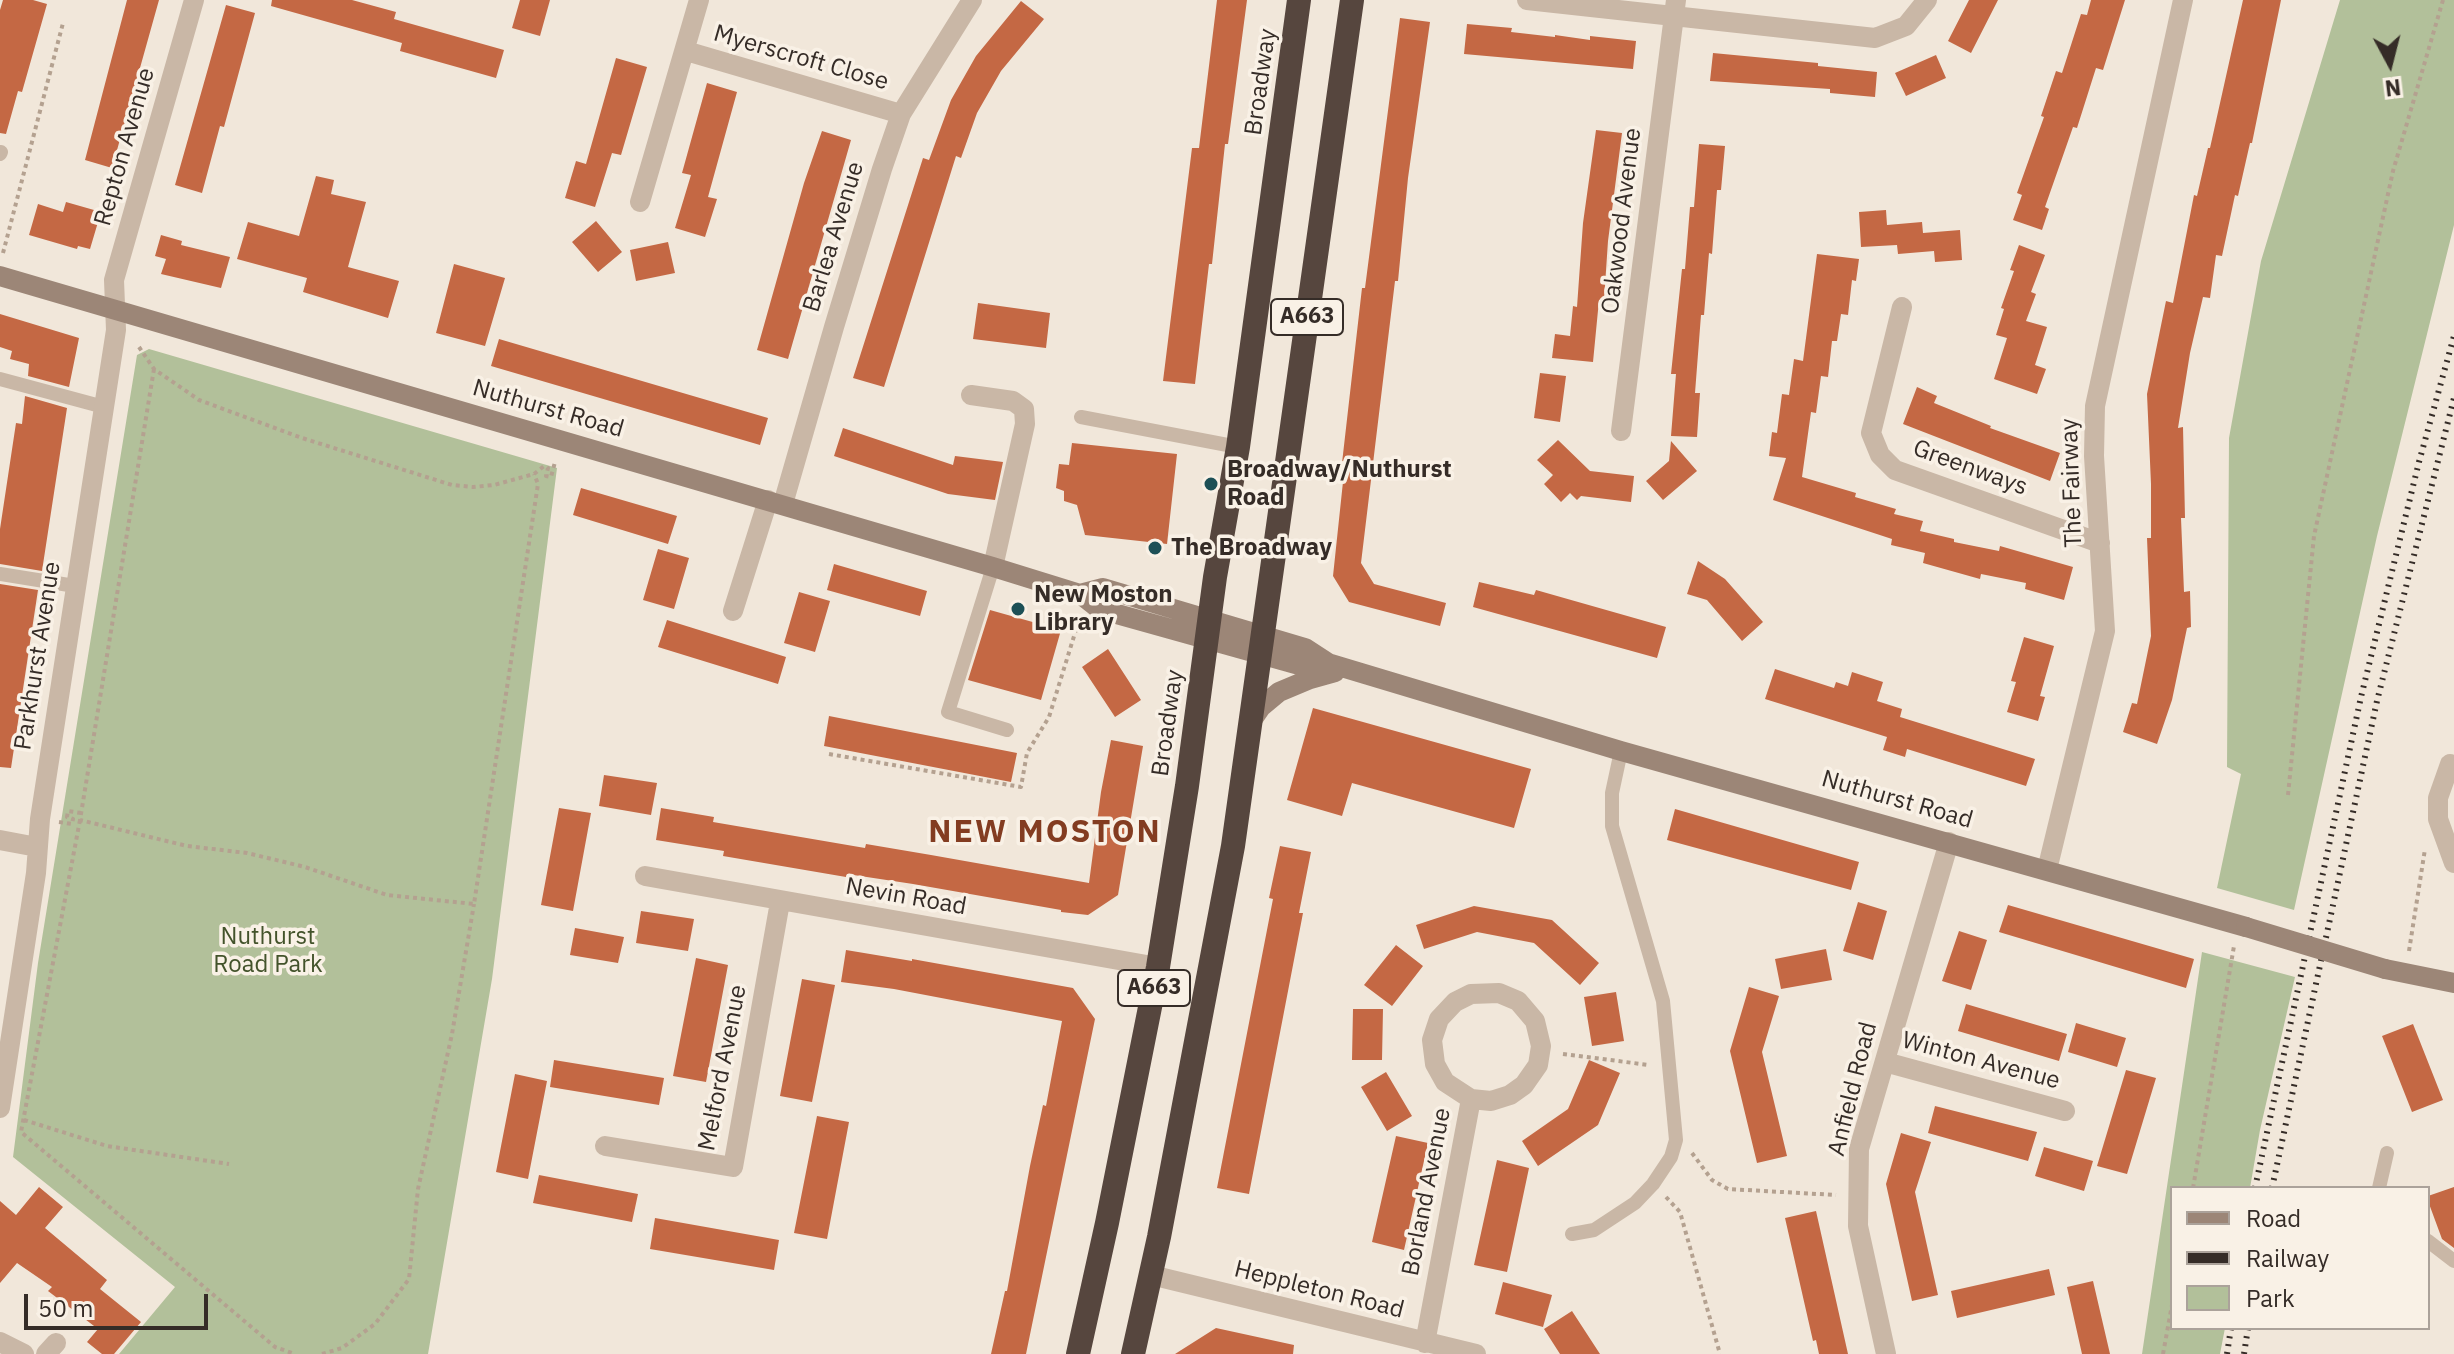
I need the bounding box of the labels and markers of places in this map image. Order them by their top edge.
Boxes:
place label: Broadway/Nuthurst Road [1227,456,1452,512]
marker: Broadway/Nuthurst Road [1202,475,1220,493]
place label: The Broadway [1171,534,1332,562]
marker: The Broadway [1146,539,1164,557]
place label: New Moston Library [1034,581,1173,637]
marker: New Moston Library [1009,600,1027,618]

